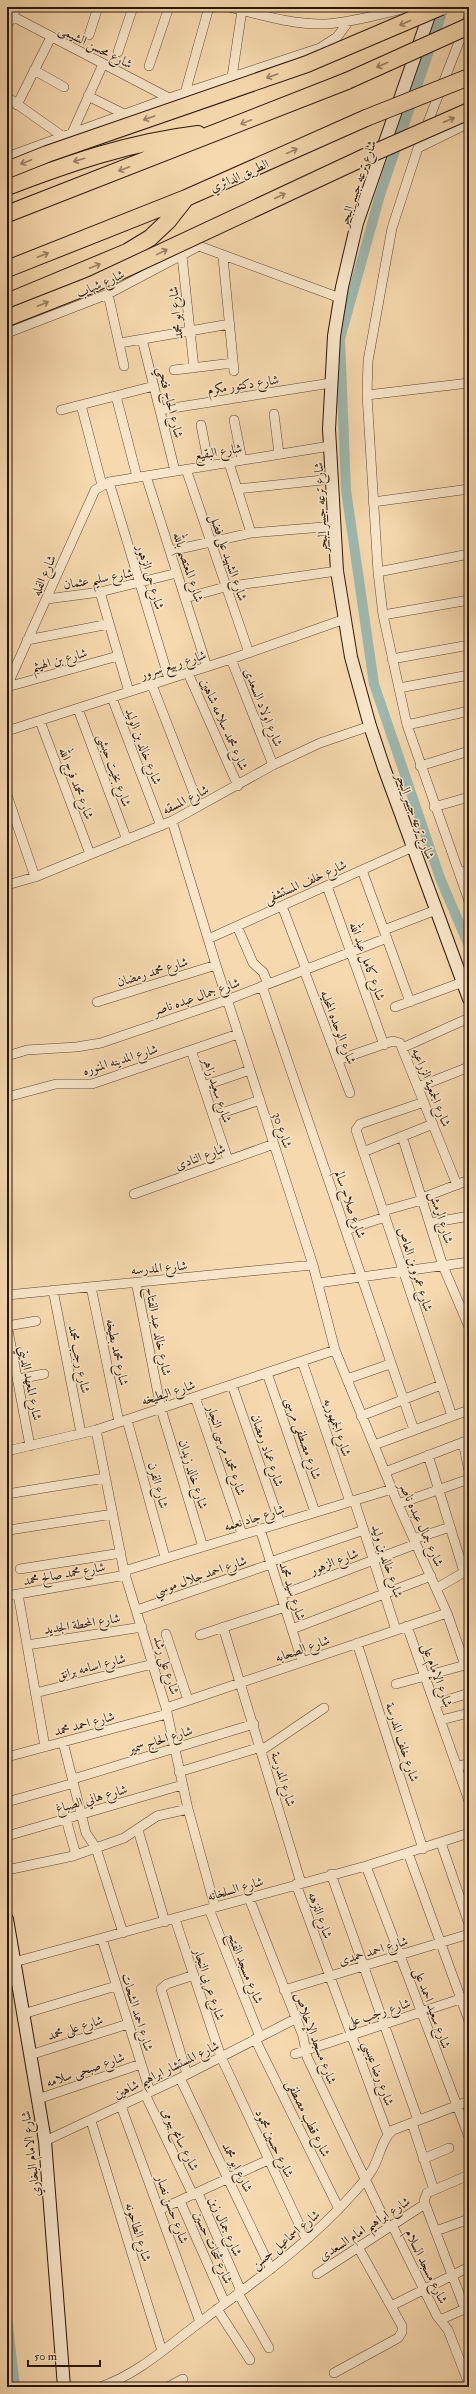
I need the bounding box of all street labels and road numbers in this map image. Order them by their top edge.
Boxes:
street label: شارع محسن الشيمى [55,21,135,75]
street label: شارع ترعه جسر البحر [335,138,383,231]
street label: الطريق الدائري [207,156,272,198]
street label: شارع شهاب [74,266,128,304]
street label: شارع ابو محمد [165,285,190,340]
street label: شارع الحاج فتحي [150,365,187,441]
street label: شارع دكتور مكرم [206,371,281,402]
street label: شارع البقيع [193,440,244,468]
street label: شارع ترعه جسر البحر [311,461,334,554]
street label: شارع الشهيد على فضل [203,512,250,604]
street label: شارع المعتصم بالله [164,529,210,606]
street label: شارع حى الزهور [129,541,168,613]
street label: شارع الفله [28,553,63,600]
street label: شارع سليم عثمان [62,565,135,598]
street label: شارع بن الهيثم [30,645,90,680]
street label: شارع ربيع سرور [137,647,209,688]
street label: شارع اولاد السعدى [237,666,286,750]
street label: شارع محمد سلامه شاهين [194,676,251,774]
street label: شارع خالد بن الوليد [118,706,165,788]
street label: شارع بخيت حبشى [91,732,135,810]
street label: شارع محمد فرج الله [52,744,100,823]
street label: شارع ترعه جسر البحر [389,769,438,862]
street label: شارع المسقه [160,781,213,821]
street label: شارع خلف المستشفى [262,857,350,910]
street label: شارع كامل عبد الله [343,919,391,1004]
street label: شارع محمد رمضان [115,954,191,993]
street label: شارع جمال عبده ناصر [149,975,243,1023]
street label: شارع الوحده المحليه [314,988,360,1068]
street label: شارع المدينه المنوره [81,1041,161,1082]
street label: شارع الجمعية الزراعيه [405,1045,454,1130]
street label: شارع سعيد زاهر [195,1054,235,1126]
street label: شارع 30 [266,1110,295,1151]
street label: شارع النادى [173,1140,229,1176]
street label: شارع صلاح سالم [328,1168,369,1241]
street label: شارع الرمش [423,1189,457,1246]
street label: شارع عمرو بن العاص [391,1225,436,1315]
street label: شارع المدرسه [130,1258,188,1281]
street label: شارع خالد عبد الفتاح [139,1285,174,1377]
street label: شارع محمد بطيخه [99,1317,132,1388]
street label: شارع رجب محمد [62,1324,93,1395]
street label: شارع المعهد الديني [12,1345,45,1422]
street label: شارع البطيخه [139,1377,198,1412]
street label: شارع مصطفى مرسى [279,1395,325,1483]
street label: شارع الجمهوريه [317,1396,354,1459]
street label: شارع محمد مرسى النجار [200,1401,249,1499]
street label: شارع عماد رمضان [244,1412,287,1490]
street label: شارع خالد زيدان [172,1437,211,1512]
street label: شارع الفرن [141,1460,172,1511]
street label: شارع جمال عبده ناصر [392,1478,447,1570]
street label: شارع جاد نعمه [222,1501,288,1538]
street label: شارع خالد بن وليد [365,1523,406,1601]
street label: شارع الزهور [306,1545,362,1582]
street label: شارع احمد جلال موسي [152,1553,250,1603]
street label: شارع محمد صالح محمد [22,1559,107,1592]
street label: شارع سيد محمد [272,1560,309,1623]
street label: شارع المحطة الجديد [43,1610,122,1641]
street label: شارع الصحابه [273,1632,333,1669]
street label: شارع على رشد [147,1634,183,1697]
street label: شارع الإمام على [415,1641,456,1711]
street label: شارع اسامه برانق [55,1651,128,1686]
street label: شارع خلف المدرسة [379,1701,422,1785]
street label: شارع احمد محمد [52,1708,117,1743]
street label: شارع الحاج سمير [124,1723,195,1761]
street label: شارع المدرسة [264,1750,299,1809]
street label: شارع هاني الصباغ [53,1781,130,1820]
street label: شارع السلخانه [205,1873,266,1907]
street label: شارع النزهه [301,1890,336,1942]
street label: شارع مسجد الفتح [221,1931,267,2007]
street label: شارع احمد حمدى [337,1933,411,1972]
street label: شارع عربى النجار [186,1945,228,2023]
street label: شارع سعيد احمد على [407,1966,454,2052]
street label: شارع احمد الشحات [115,1971,157,2054]
street label: شارع مسجد الإخلاص [287,1990,340,2088]
street label: شارع رجب على [344,1995,414,2034]
street label: شارع على محمد [46,2012,106,2047]
street label: شارع المستشار ابراهيم شاهين [111,2037,224,2107]
street label: شارع رضا عيسي [355,2039,397,2109]
street label: شارع صبحى سلامه [44,2049,128,2094]
street label: شارع قطب مصطفى [280,2077,334,2161]
street label: شارع سامح بيومى [155,2105,202,2175]
street label: شارع حسين محمود [249,2107,297,2181]
street label: شارع الامام البخاري [18,2110,47,2198]
street label: شارع ابو محمد [216,2140,256,2196]
street label: شارع حسن نصار [149,2171,192,2247]
street label: شارع ابراهيم امام السعدى [316,2193,416,2269]
street label: شارع جمال زين [202,2194,245,2260]
street label: شارع الطاحونه [119,2201,155,2265]
street label: شارع اسماعيل حسن [248,2206,325,2275]
street label: شارع شحات حسين [187,2209,236,2287]
street label: شارع مسجد السلام [398,2227,451,2308]

